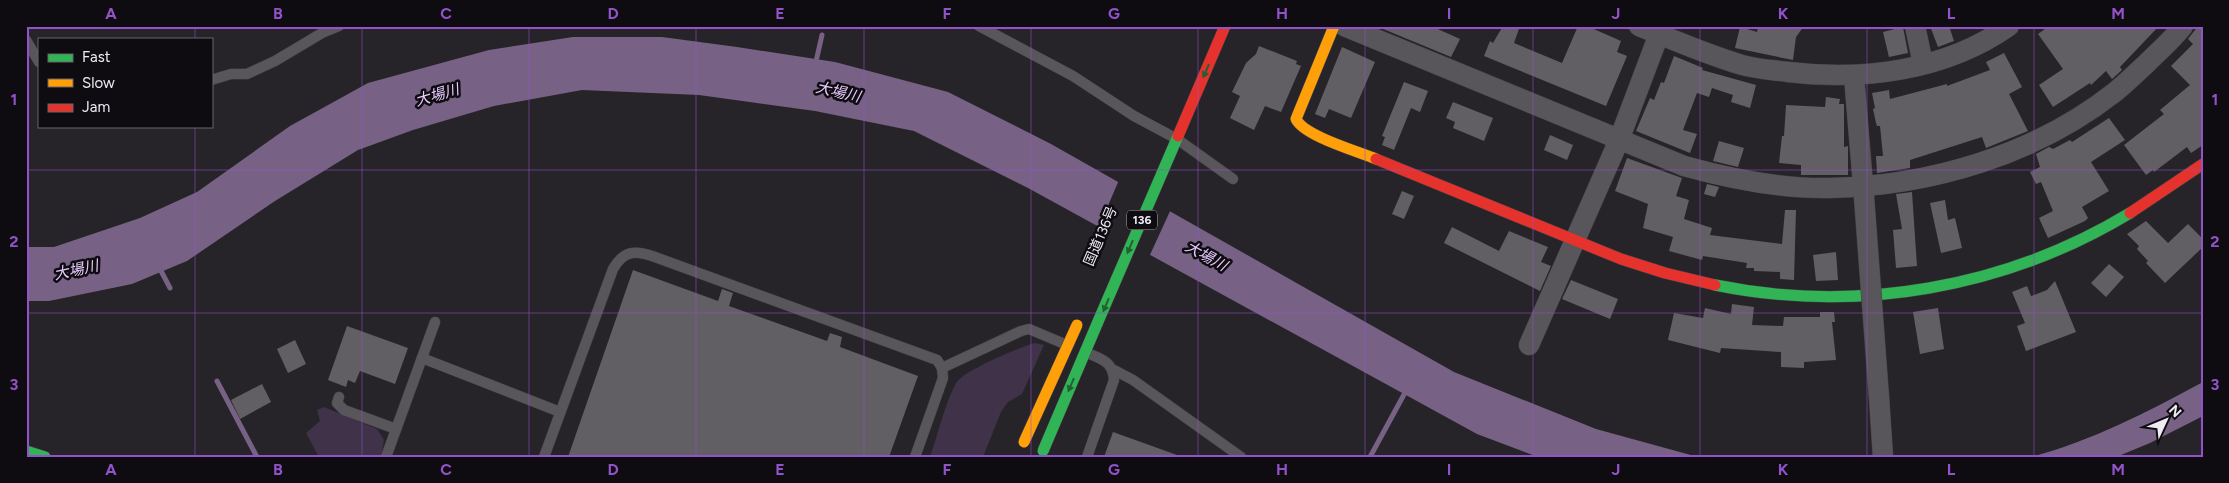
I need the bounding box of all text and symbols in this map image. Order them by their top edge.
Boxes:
text: A [105,4,117,23]
text: B [273,4,283,23]
text: C [440,4,452,23]
text: D [607,4,619,23]
text: E [775,4,785,23]
text: F [943,4,952,23]
text: G [1108,4,1120,23]
text: H [1276,4,1288,23]
text: I [1447,4,1451,23]
text: J [1612,4,1620,23]
text: K [1778,4,1789,23]
text: L [1947,4,1956,23]
text: M [2111,4,2125,23]
legend [38,38,212,128]
text: Fast [82,48,111,66]
one-way arrow [1201,64,1209,78]
text: Slow [82,74,115,92]
water label: 大場川 [814,78,864,106]
water label: 大場川 [413,80,463,110]
text: 1 [11,90,17,109]
text: 1 [2212,90,2218,109]
text: Jam [82,98,110,116]
street label: 国道136号 [1080,204,1121,269]
road number: 136 [1127,210,1157,230]
text: 2 [9,232,19,251]
text: 2 [2210,232,2220,251]
water label: 大場川 [1182,237,1232,276]
one-way arrow [1126,240,1134,254]
water label: 大場川 [52,256,102,283]
one-way arrow [1101,298,1109,312]
text: 3 [10,375,19,394]
text: 3 [2211,375,2220,394]
one-way arrow [1067,378,1075,392]
north arrow [2142,396,2192,446]
text: N [2165,402,2185,421]
text: A [105,460,117,479]
text: B [273,460,283,479]
text: C [440,460,452,479]
text: D [607,460,619,479]
text: E [775,460,785,479]
text: F [943,460,952,479]
text: G [1108,460,1120,479]
text: H [1276,460,1288,479]
text: I [1447,460,1451,479]
text: J [1612,460,1620,479]
text: K [1778,460,1789,479]
text: L [1947,460,1956,479]
text: M [2111,460,2125,479]

